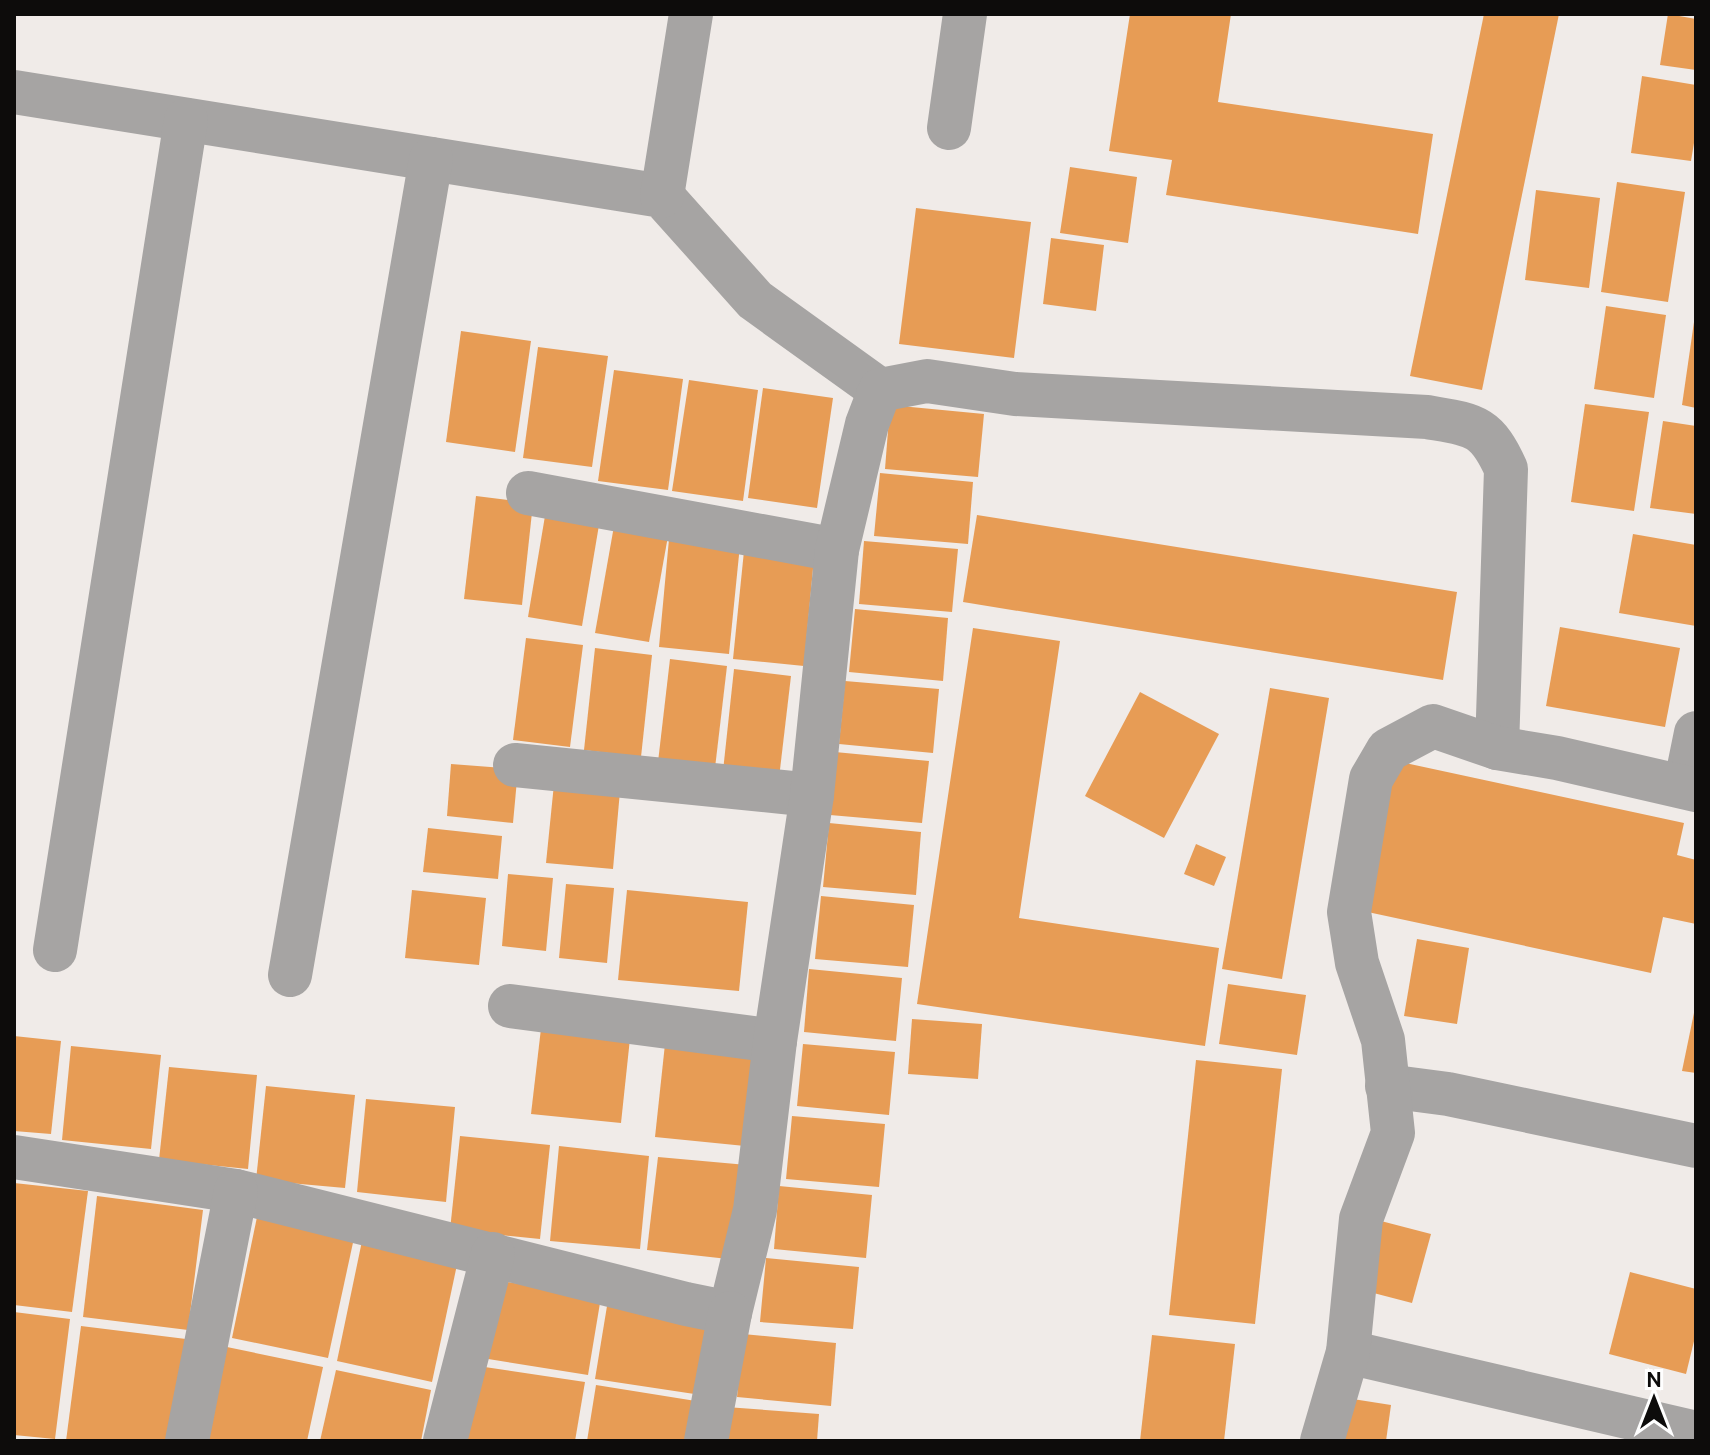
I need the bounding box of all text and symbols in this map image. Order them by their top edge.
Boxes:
north arrow [1614,1359,1694,1439]
text: N [1646,1366,1662,1393]

